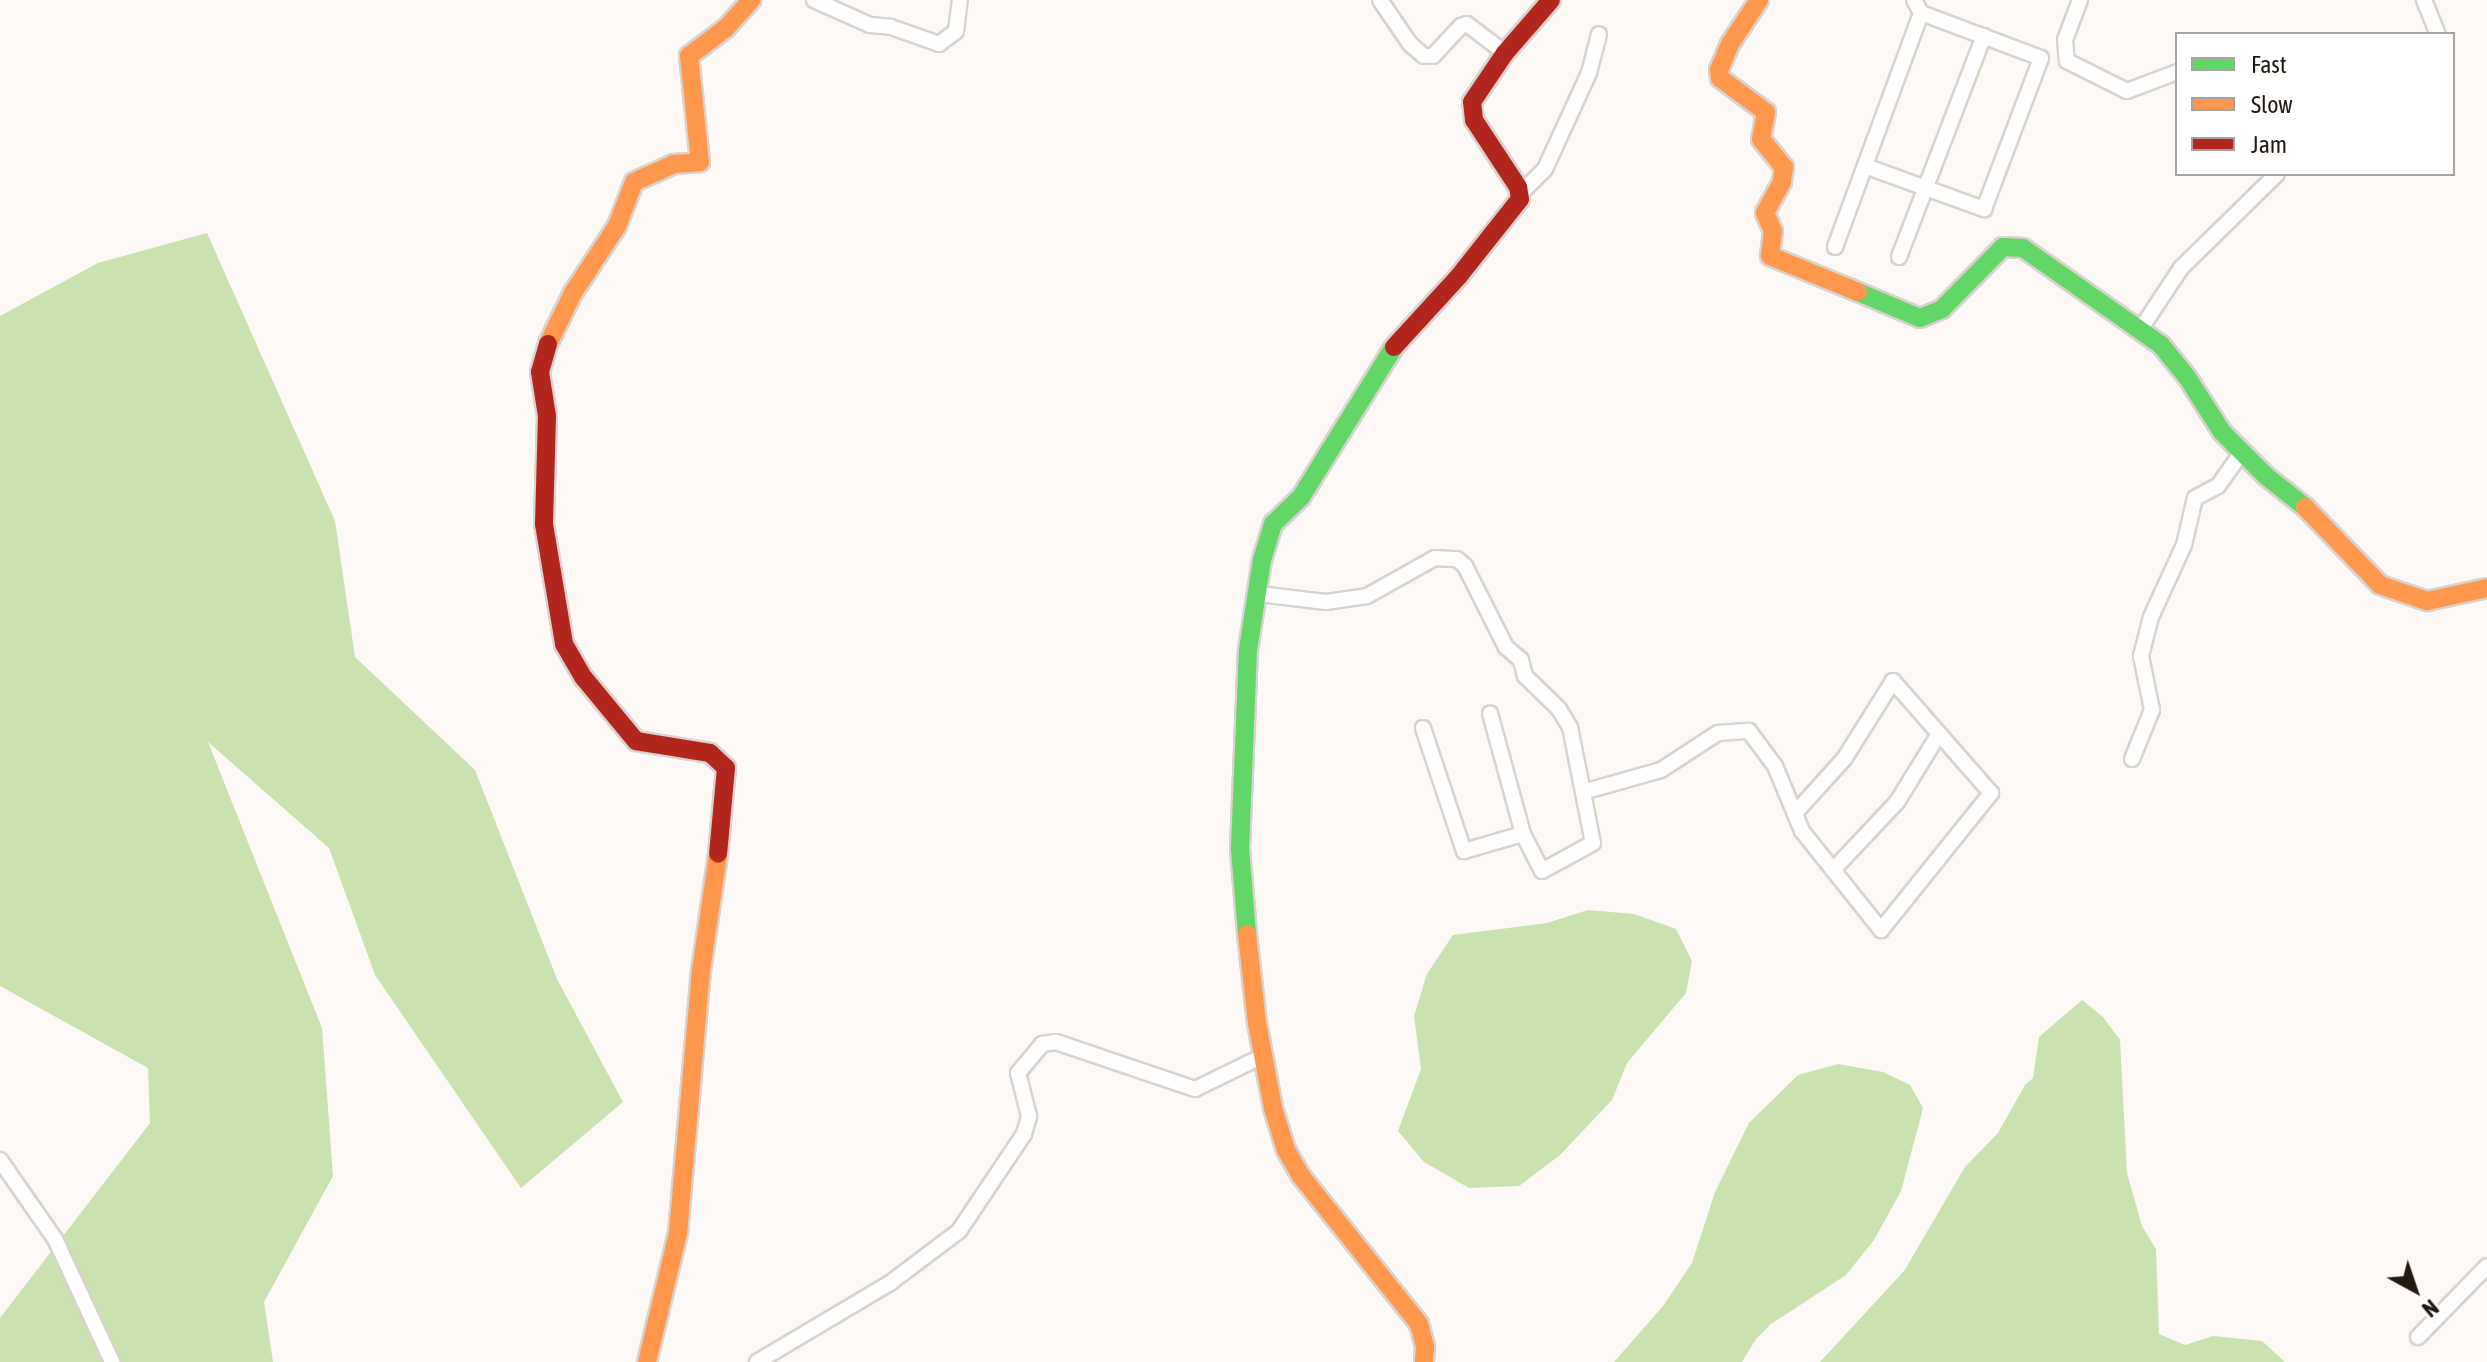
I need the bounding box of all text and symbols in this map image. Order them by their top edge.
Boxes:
legend [2175,32,2455,176]
text: Fast [2251,51,2287,78]
text: Slow [2251,91,2293,118]
text: Jam [2251,131,2287,158]
north arrow [2375,1250,2455,1330]
text: N [2417,1294,2444,1323]

